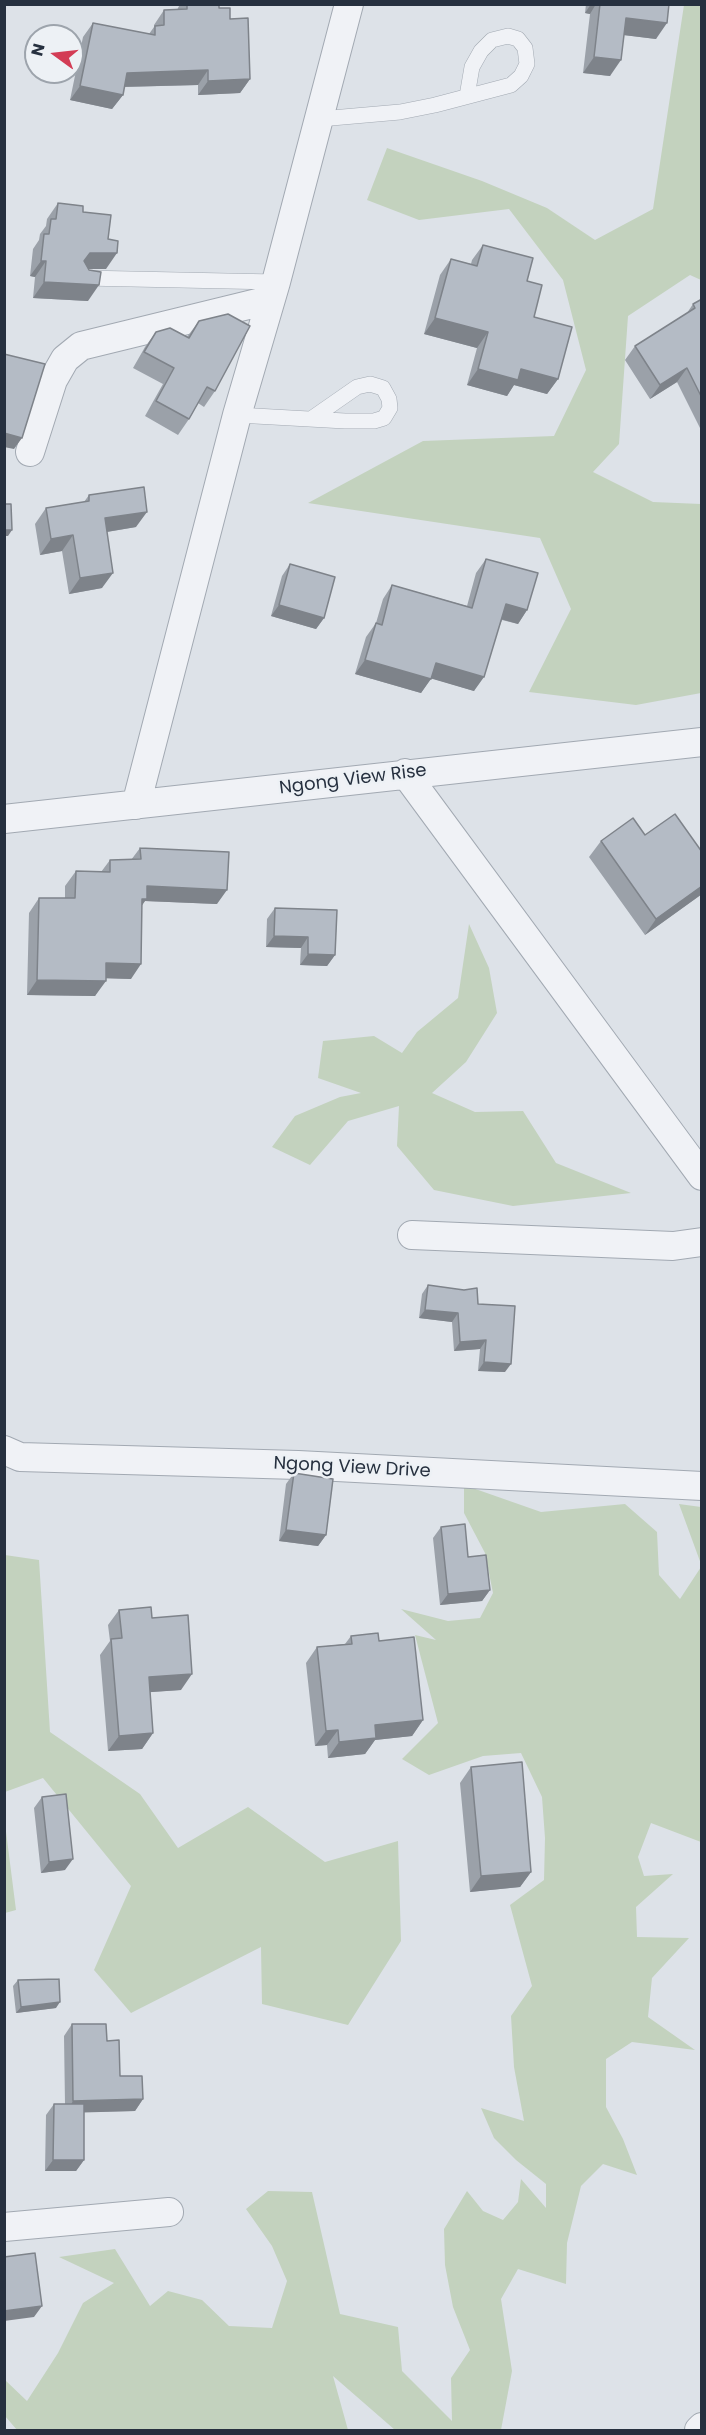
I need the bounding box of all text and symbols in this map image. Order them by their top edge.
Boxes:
north arrow [24,24,84,84]
text: N [25,41,51,59]
street label: Ngong View Rise [278,760,428,800]
street label: Ngong View Drive [273,1453,431,1483]

